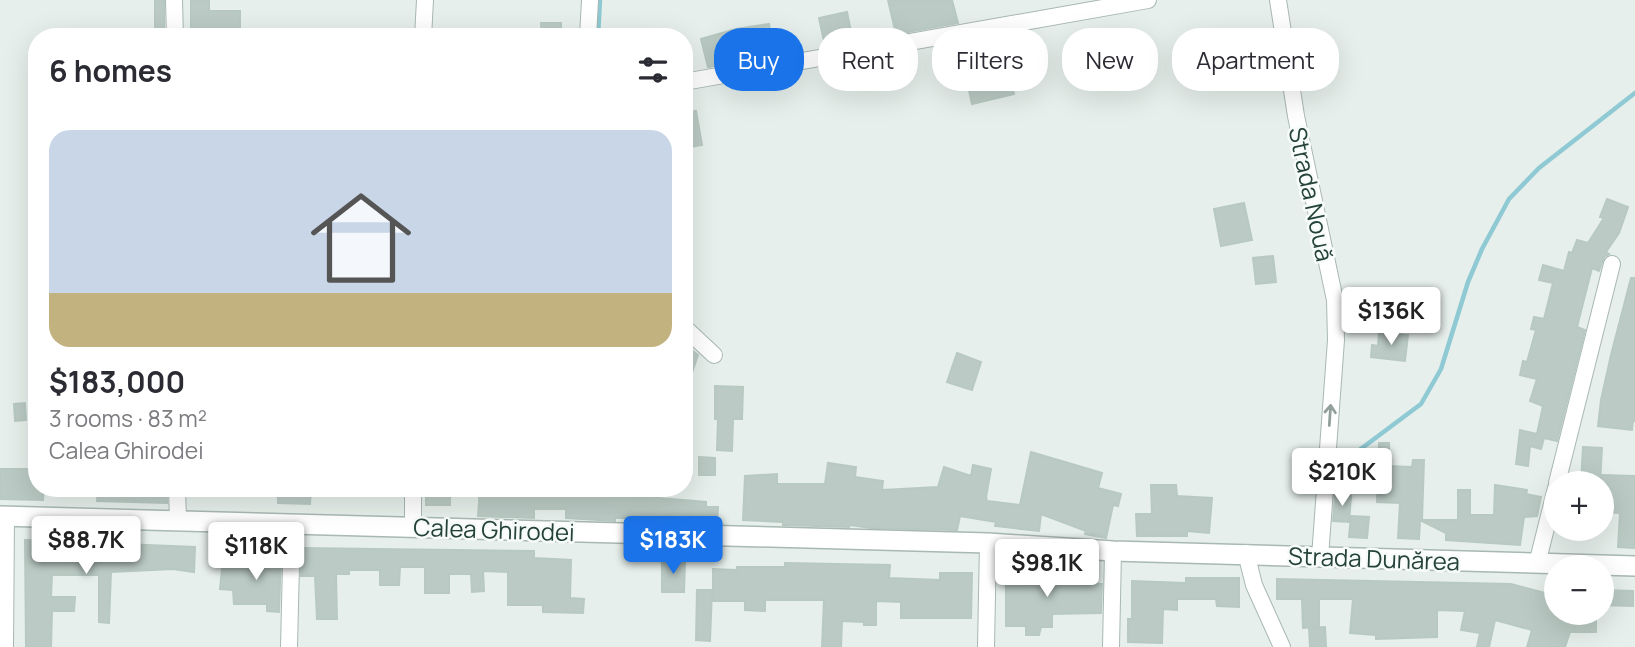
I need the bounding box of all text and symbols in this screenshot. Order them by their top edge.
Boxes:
chip: Buy [714,28,804,91]
chip: Rent [818,28,918,91]
chip: Filters [932,28,1048,91]
chip: New [1062,28,1158,91]
chip: Apartment [1172,28,1339,91]
text: 6 homes [49,50,172,91]
icon: filters [634,51,672,89]
street label: Strada Nouă [1282,124,1342,264]
icon: home [298,175,424,301]
pin: $136K [1342,288,1440,347]
text: $136K [1357,294,1425,326]
text: $183,000 [49,361,185,402]
text: 3 rooms · 83 m² [49,402,207,434]
one-way arrow [1324,404,1337,427]
text: Calea Ghirodei [49,434,204,466]
pin: $210K [1293,448,1391,508]
text: $210K [1308,455,1376,487]
map controls [1544,471,1614,625]
button: + [1544,471,1614,541]
street label: Calea Ghirodei [413,510,575,548]
pin: $88.7K [29,516,143,576]
pin: $183K [624,516,722,576]
pin: $118K [207,522,305,582]
text: $88.7K [48,523,124,555]
text: $183K [640,523,706,555]
text: $118K [224,529,288,561]
street label: Strada Dunărea [1288,539,1460,577]
pin: $98.1K [990,540,1104,599]
text: $98.1K [1011,546,1083,578]
button: − [1544,555,1614,625]

